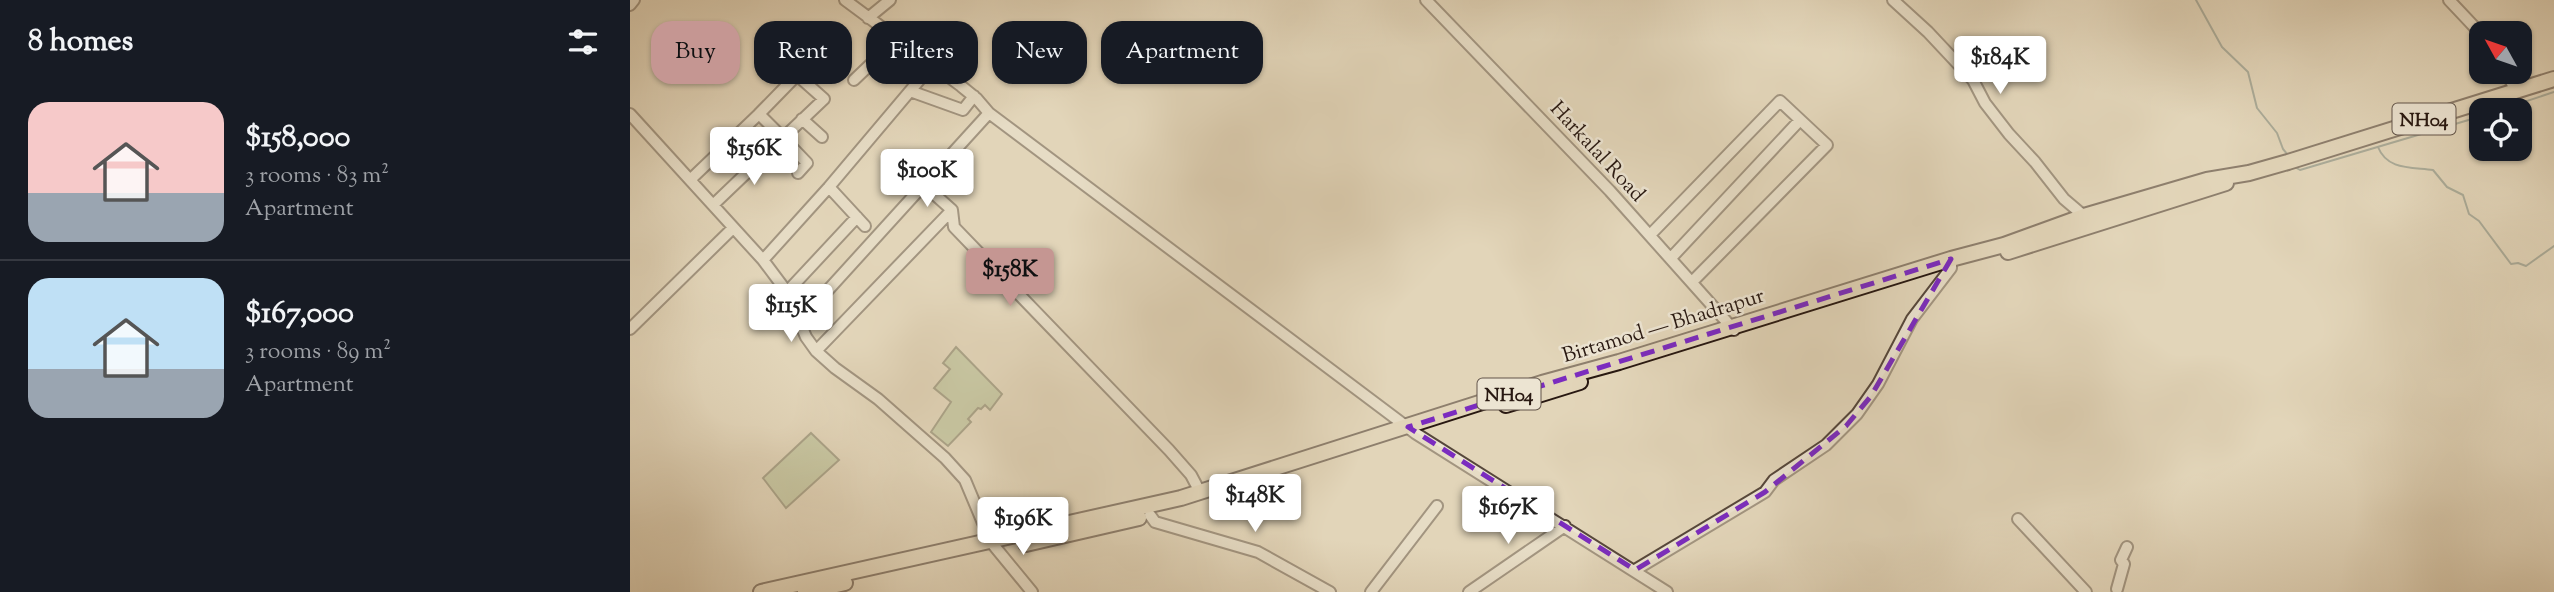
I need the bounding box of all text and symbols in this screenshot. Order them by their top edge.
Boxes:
text: 8 homes [28,21,133,64]
chip: Buy [651,21,740,84]
chip: Rent [754,21,852,84]
chip: Filters [866,21,978,84]
chip: New [992,21,1087,84]
chip: Apartment [1101,21,1263,84]
north arrow [2469,21,2532,84]
map controls [2469,21,2532,161]
icon: filters [564,23,602,61]
pin: $184K [1951,36,2049,96]
text: $184K [1970,42,2030,75]
street label: Harkalal Road [1542,95,1651,209]
button: locate [2469,98,2532,161]
road number: NH04 [2392,104,2456,134]
text: $158,000 [245,117,350,160]
pin: $156K [705,128,803,187]
icon: home [84,130,168,214]
text: $156K [726,133,782,166]
pin: $100K [878,150,976,209]
text: $100K [897,155,957,188]
text: 3 rooms · 83 m² [245,160,389,193]
text: Apartment [245,193,354,226]
pin: $158K [961,248,1059,308]
text: $158K [982,254,1038,287]
street label: Birtamod — Bhadrapur [1559,282,1768,372]
pin: $115K [742,284,840,344]
text: $115K [765,290,817,323]
text: $167,000 [245,293,354,336]
icon: home [84,306,168,390]
text: 3 rooms · 89 m² [245,336,391,369]
text: Apartment [245,369,354,402]
road number: NH04 [1478,378,1540,410]
pin: $148K [1206,475,1304,534]
text: $148K [1225,480,1285,513]
pin: $167K [1459,486,1557,546]
text: $167K [1478,492,1538,525]
pin: $196K [974,498,1072,557]
text: $196K [993,503,1053,536]

